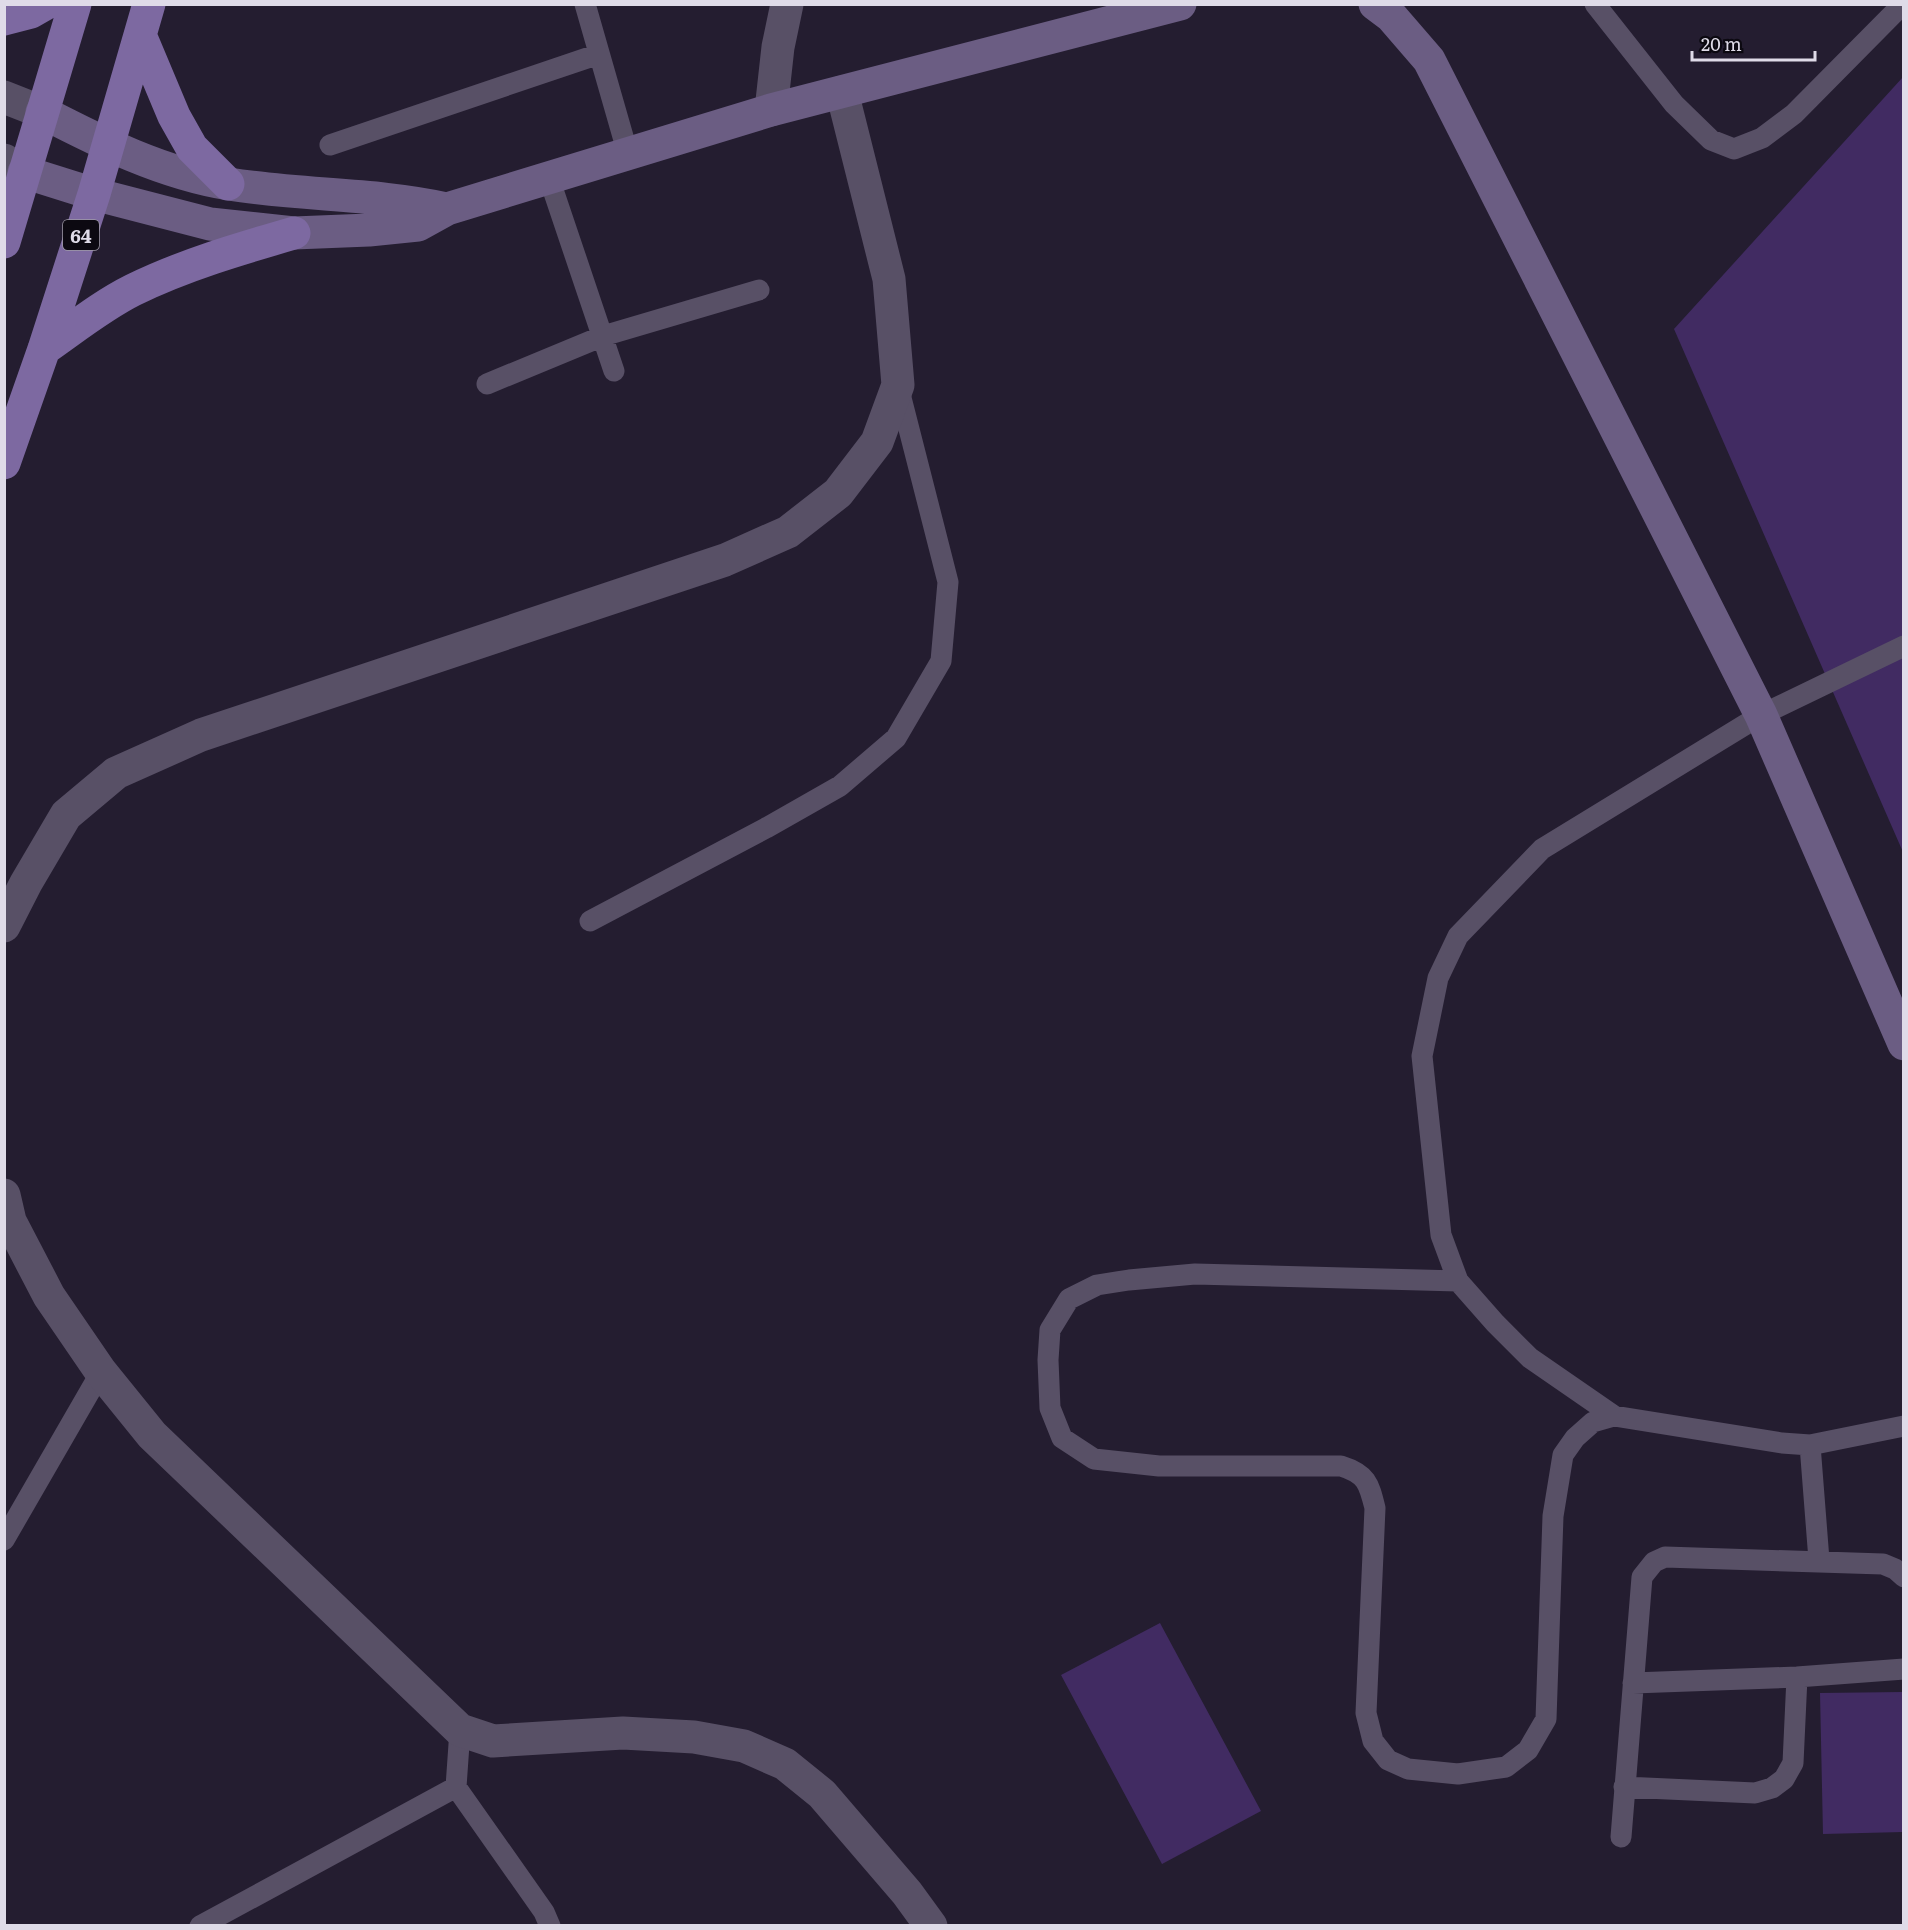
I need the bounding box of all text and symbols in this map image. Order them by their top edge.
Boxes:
scale bar [1692,24,1815,62]
text: 20 m [1701,30,1742,57]
road number: 64 [63,220,99,250]

